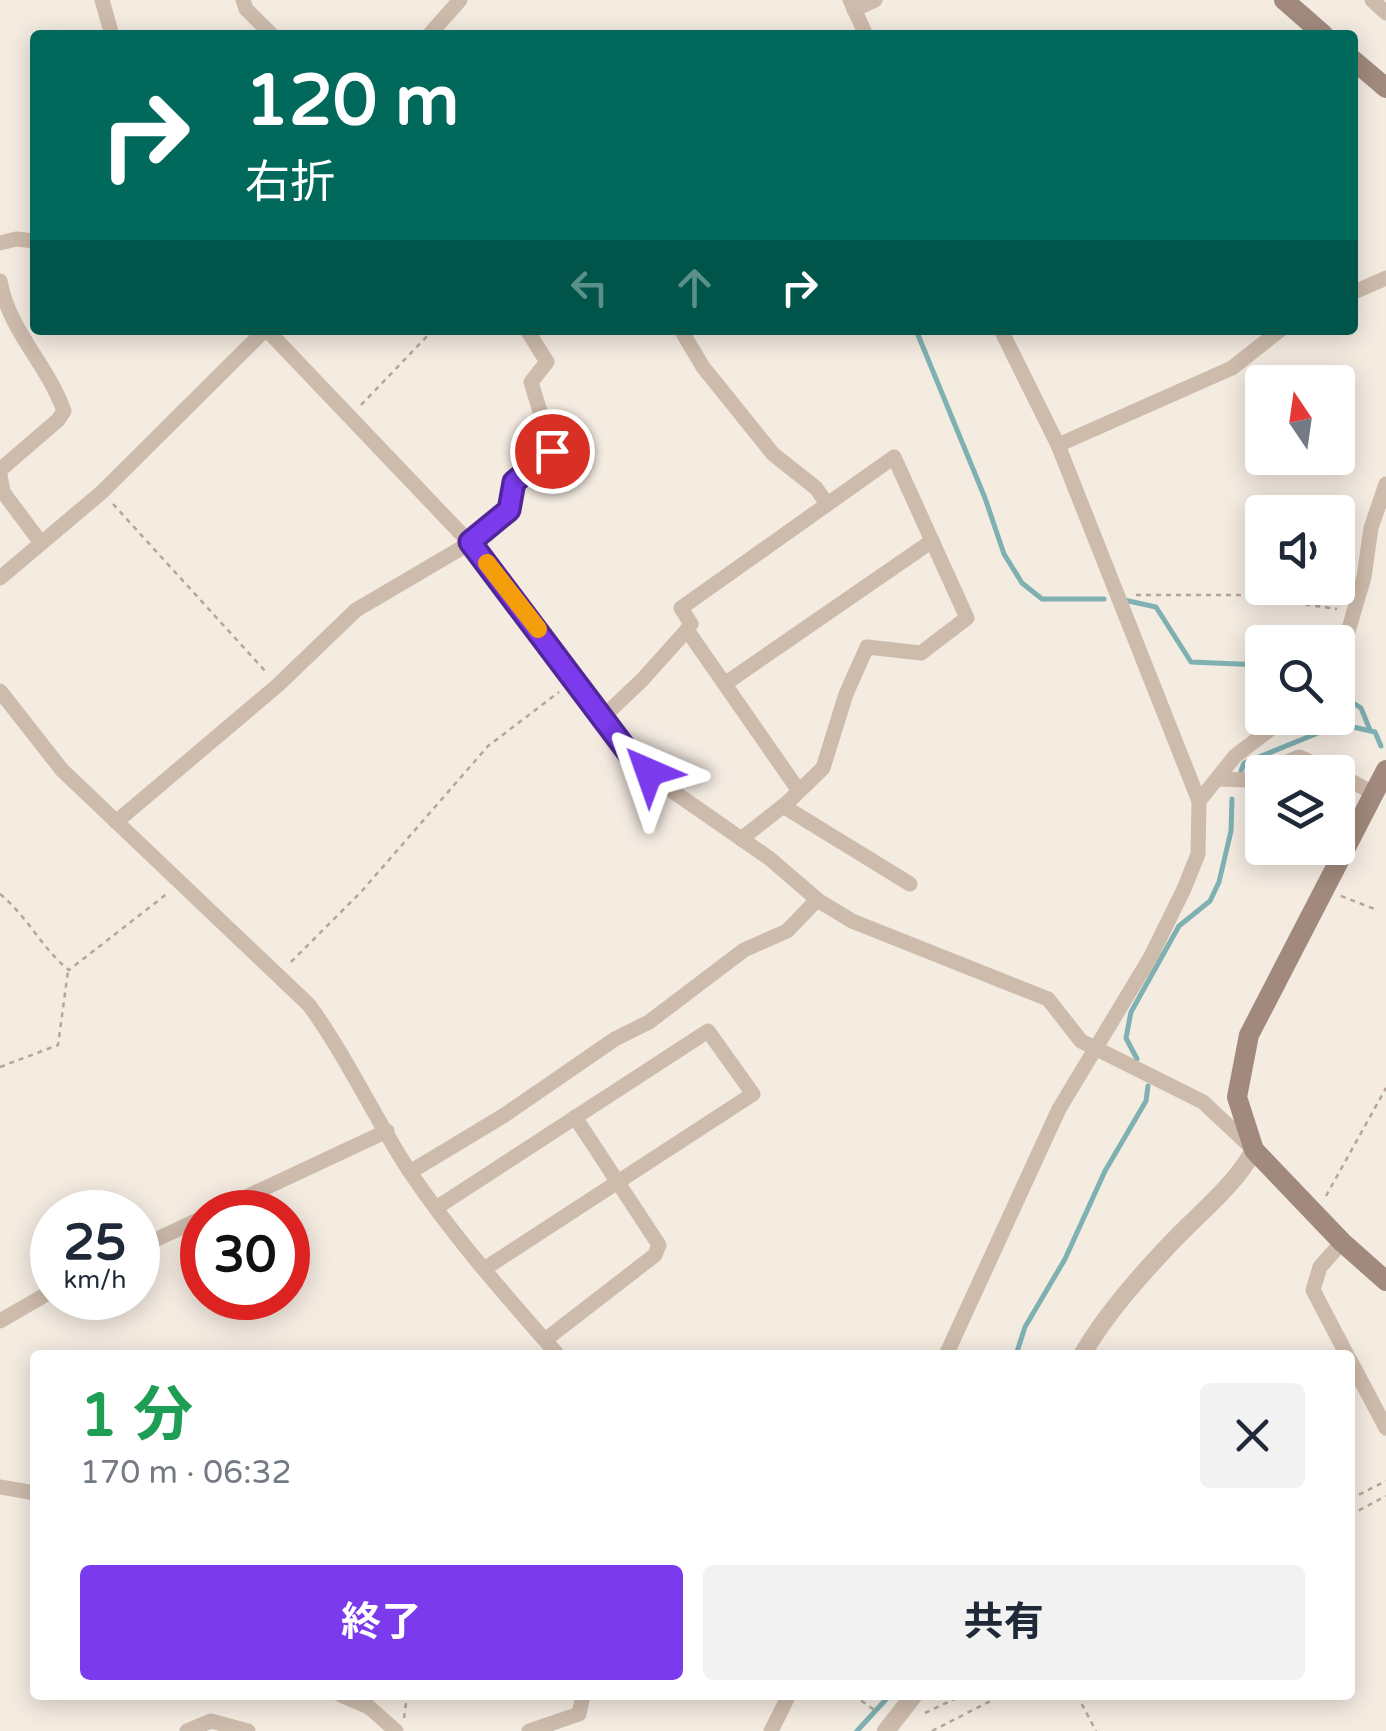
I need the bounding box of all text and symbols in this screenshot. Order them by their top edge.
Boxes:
text: 120 m [245,60,459,144]
icon: right [80,70,210,200]
text: 右折 [245,156,335,210]
icon: left [562,260,617,315]
icon: ahead [667,260,722,315]
icon: right [772,260,827,315]
north arrow [1245,365,1355,475]
map controls [1245,365,1355,865]
pin [510,409,595,494]
icon: arrive [525,424,580,479]
button: sound [1245,495,1355,605]
button: search [1245,625,1355,735]
position arrow [597,720,701,824]
button: layers [1245,755,1355,865]
speed limit sign: 30 [180,1190,310,1320]
text: 25 [64,1213,126,1273]
text: km/h [64,1265,126,1295]
text: 1 分 [80,1380,193,1452]
button: close [1200,1383,1305,1488]
text: 170 m · 06:32 [80,1454,292,1492]
button: 終了 [80,1565,683,1680]
button: 共有 [703,1565,1305,1680]

